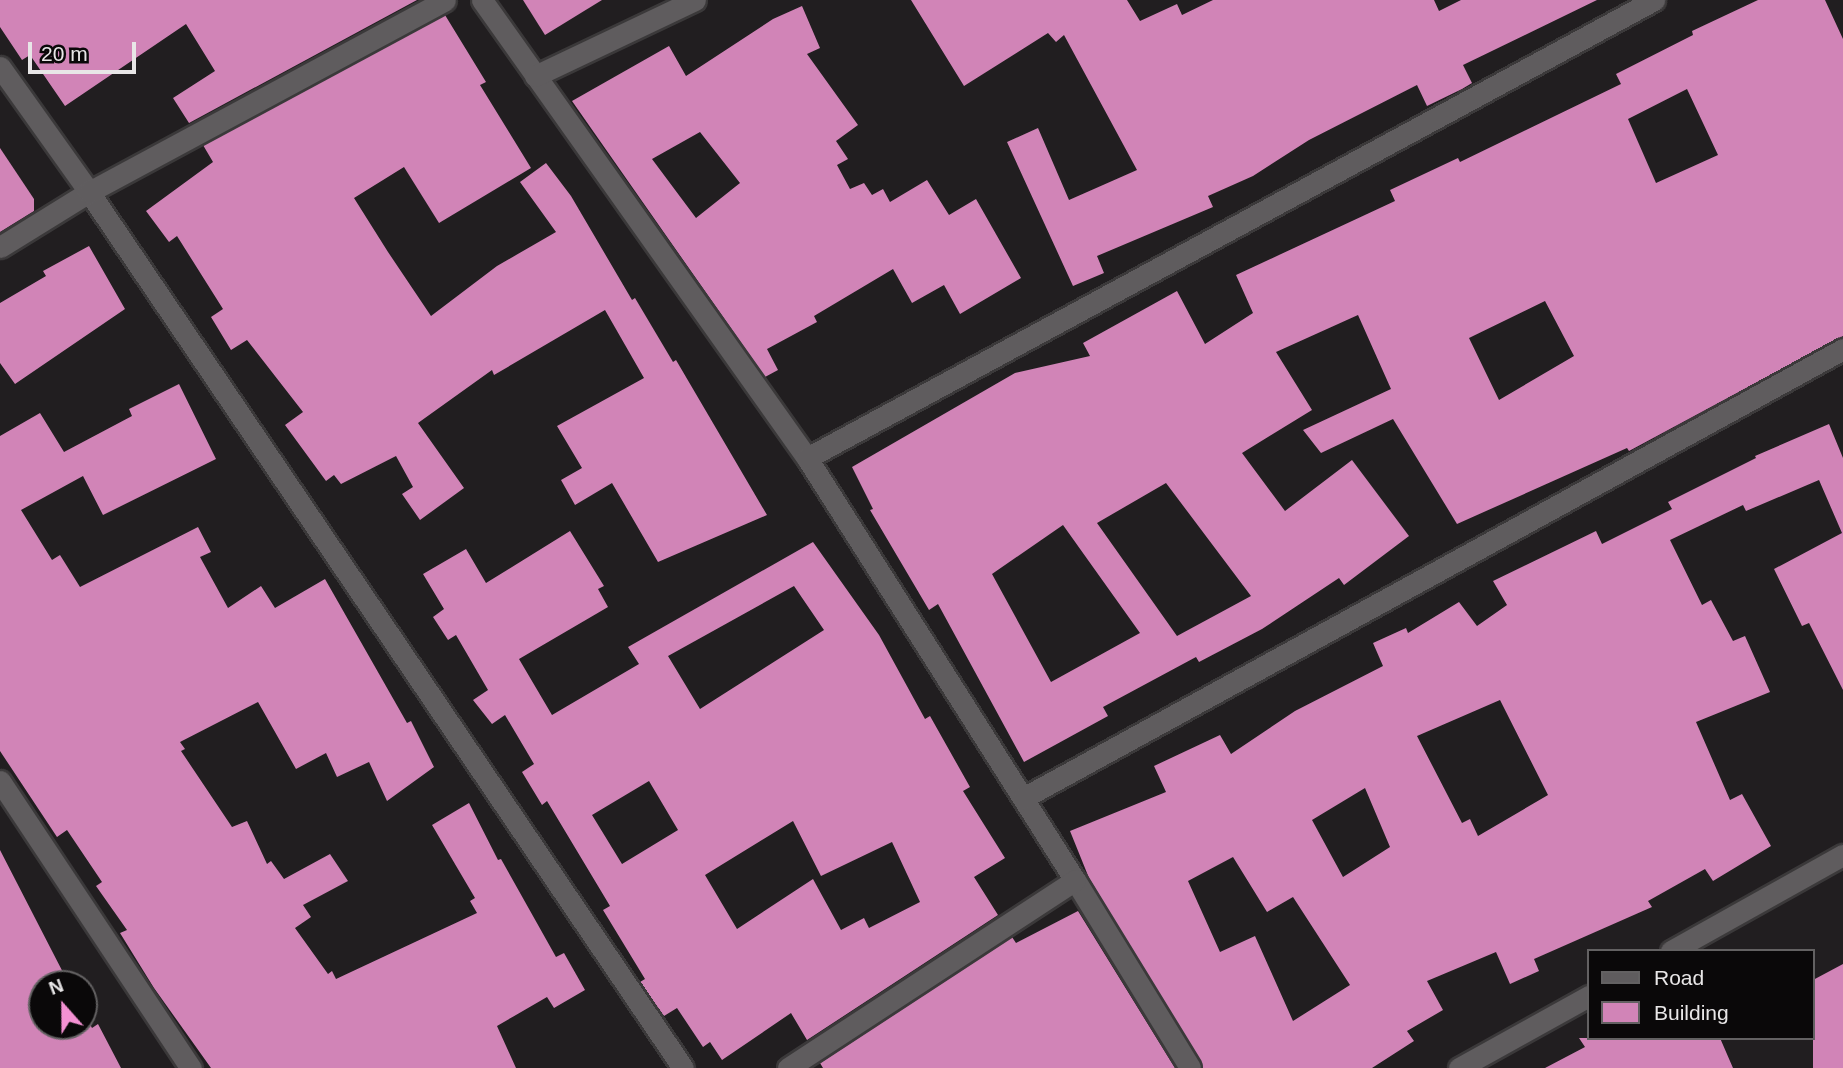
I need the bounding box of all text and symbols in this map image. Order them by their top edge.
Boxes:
scale bar [32,28,140,72]
text: 20 m [41,42,88,65]
legend [1588,949,1815,1040]
text: Road [1654,966,1704,989]
north arrow [28,970,98,1040]
text: N [46,975,66,999]
text: Building [1654,1001,1729,1024]

